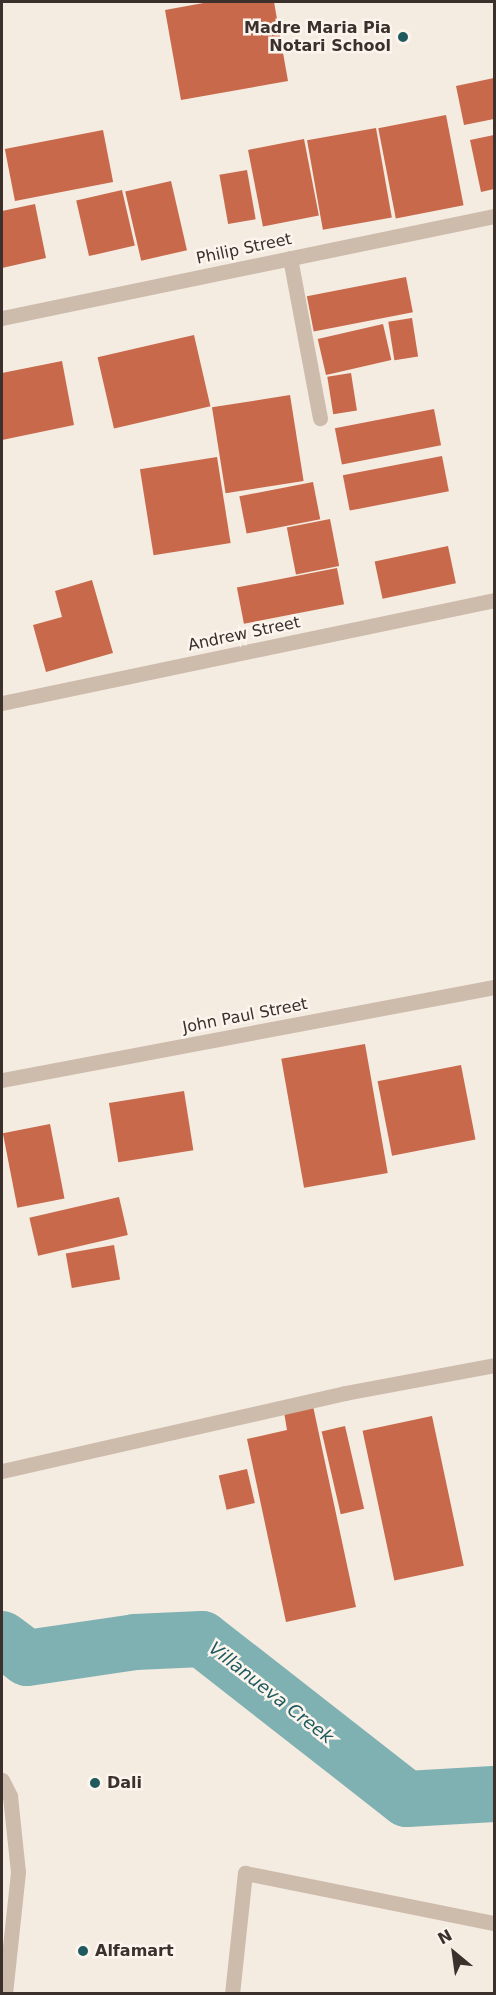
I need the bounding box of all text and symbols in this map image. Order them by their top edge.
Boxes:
place label: Madre Maria Pia Notari School [244,18,391,56]
marker: Madre Maria Pia Notari School [396,30,410,44]
street label: Philip Street [195,230,293,268]
street label: Andrew Street [186,613,302,655]
street label: John Paul Street [181,994,309,1038]
water label: Villanueva Creek [204,1638,338,1748]
place label: Dali [107,1773,142,1793]
marker: Dali [88,1776,102,1790]
north arrow [424,1923,484,1983]
text: N [435,1925,455,1948]
place label: Alfamart [95,1941,174,1961]
marker: Alfamart [76,1944,90,1958]

